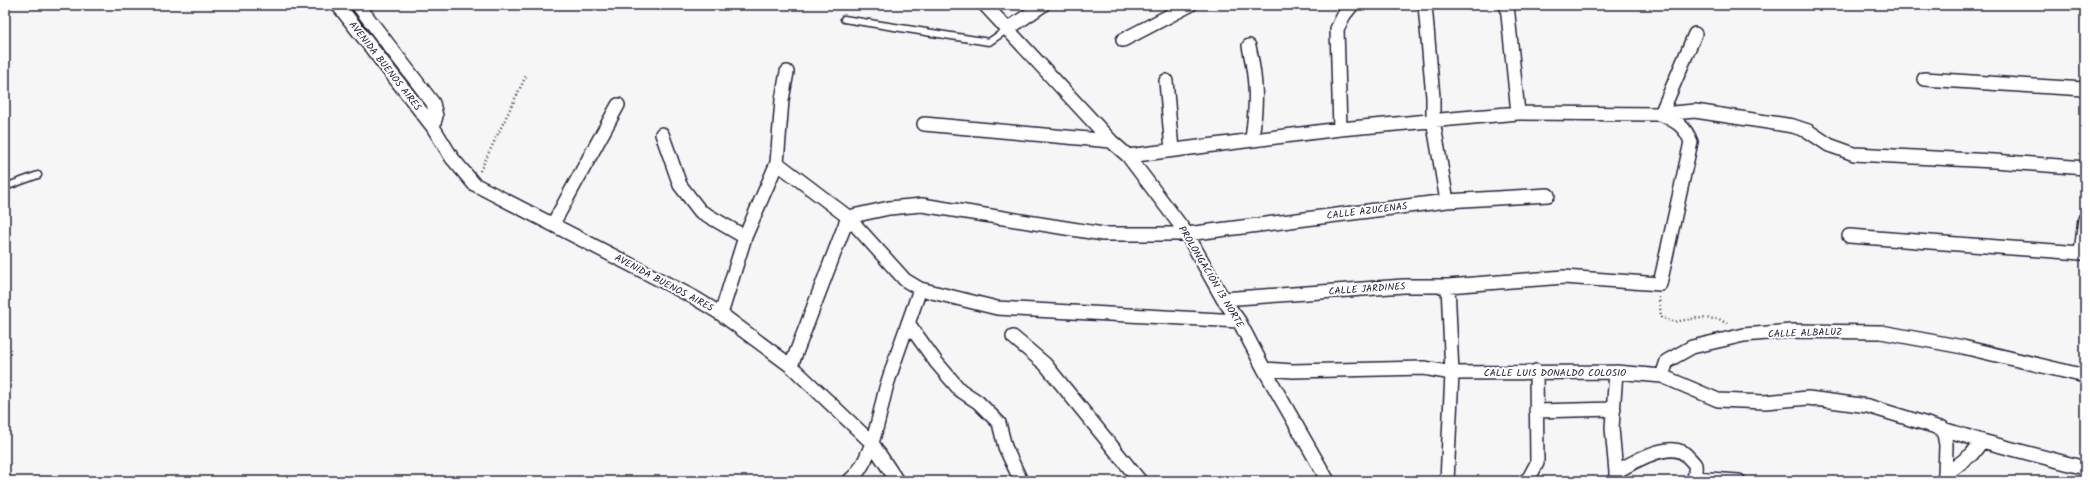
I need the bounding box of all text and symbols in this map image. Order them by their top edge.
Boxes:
street label: AVENIDA BUENOS AIRES [345,18,426,115]
street label: CALLE AZUCENAS [1326,198,1409,224]
street label: PROLONGACIÓN 13 NORTE [1174,223,1249,332]
street label: AVENIDA BUENOS AIRES [612,250,717,316]
street label: CALLE JARDINES [1328,278,1407,300]
street label: CALLE ALBALUZ [1768,324,1842,342]
street label: CALLE LUIS DONALDO COLOSIO [1484,365,1626,381]

